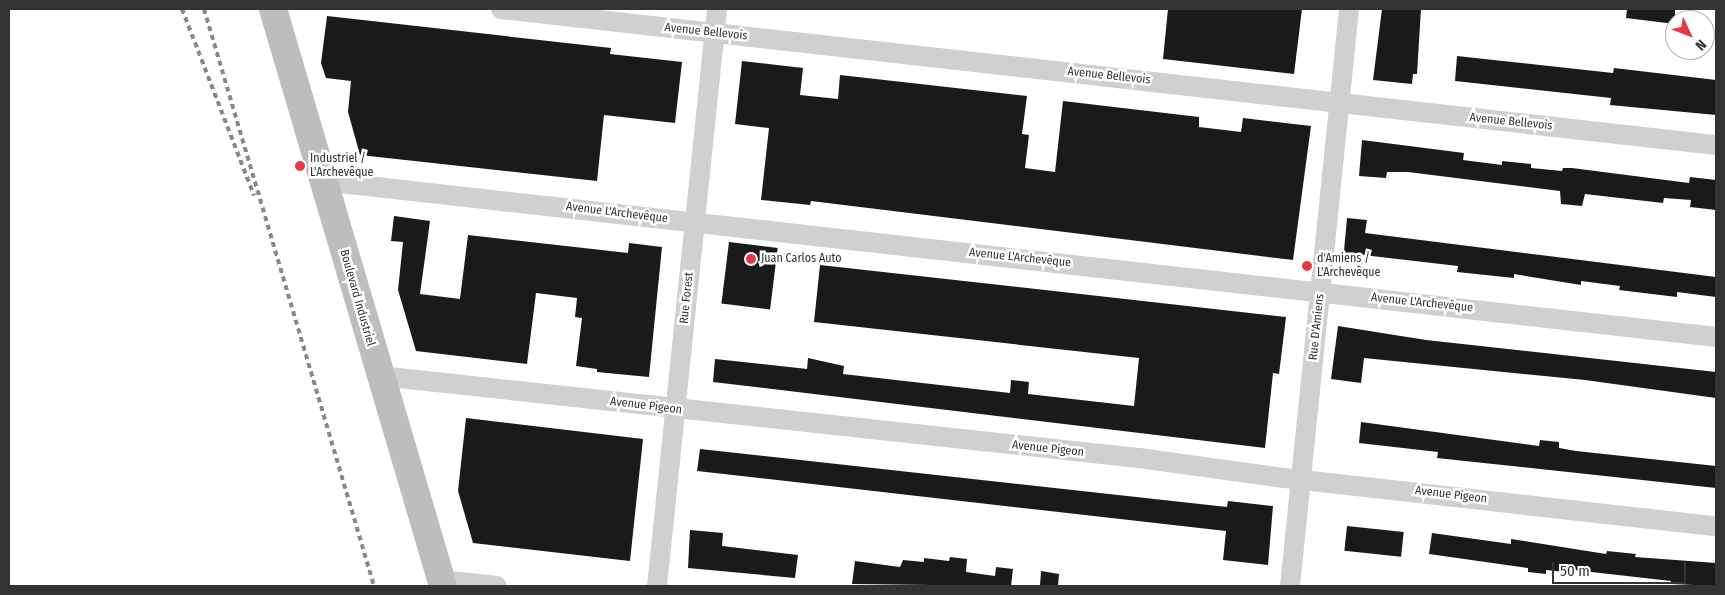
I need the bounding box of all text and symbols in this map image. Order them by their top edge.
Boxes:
north arrow [1665,10,1715,60]
street label: Avenue Bellevois [664,20,748,44]
text: N [1692,36,1710,54]
street label: Avenue Bellevois [1067,64,1151,88]
street label: Avenue Bellevois [1469,110,1553,134]
place label: Industriel / L'Archevêque [310,152,374,180]
marker: Industriel / L'Archevêque [294,160,306,172]
street label: Avenue L'Archevêque [565,200,669,226]
street label: Avenue L'Archevêque [968,245,1072,271]
street label: Boulevard Industriel [336,248,378,348]
place label: Juan Carlos Auto [761,252,842,266]
place label: d'Amiens / L'Archevêque [1317,252,1381,280]
marker: Juan Carlos Auto [745,253,757,265]
marker: d'Amiens / L'Archevêque [1301,260,1313,272]
street label: Rue Forest [677,272,697,324]
street label: Avenue L'Archevêque [1370,290,1474,316]
street label: Rue D'Amiens [1306,293,1328,361]
street label: Avenue Pigeon [609,394,683,418]
street label: Avenue Pigeon [1011,438,1085,460]
street label: Avenue Pigeon [1414,483,1488,507]
scale bar [1555,552,1689,584]
text: 50 m [1560,562,1590,580]

